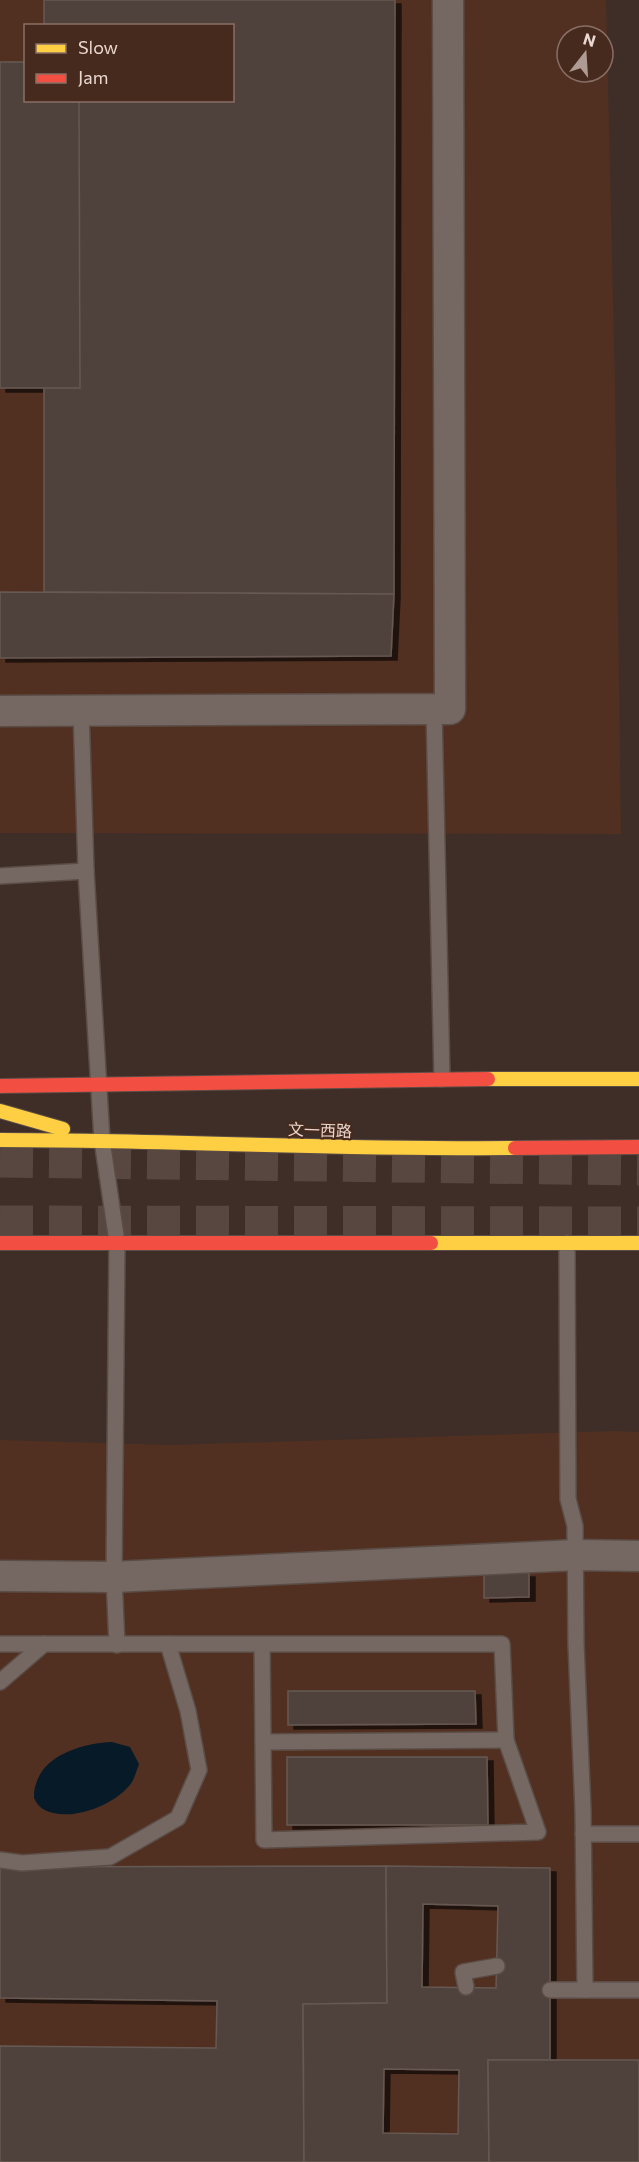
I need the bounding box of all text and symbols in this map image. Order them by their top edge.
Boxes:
legend [24,24,234,102]
north arrow [555,24,615,84]
text: N [581,28,598,50]
text: Slow [78,36,118,58]
text: Jam [78,66,108,88]
street label: 文一西路 [288,1119,352,1140]

